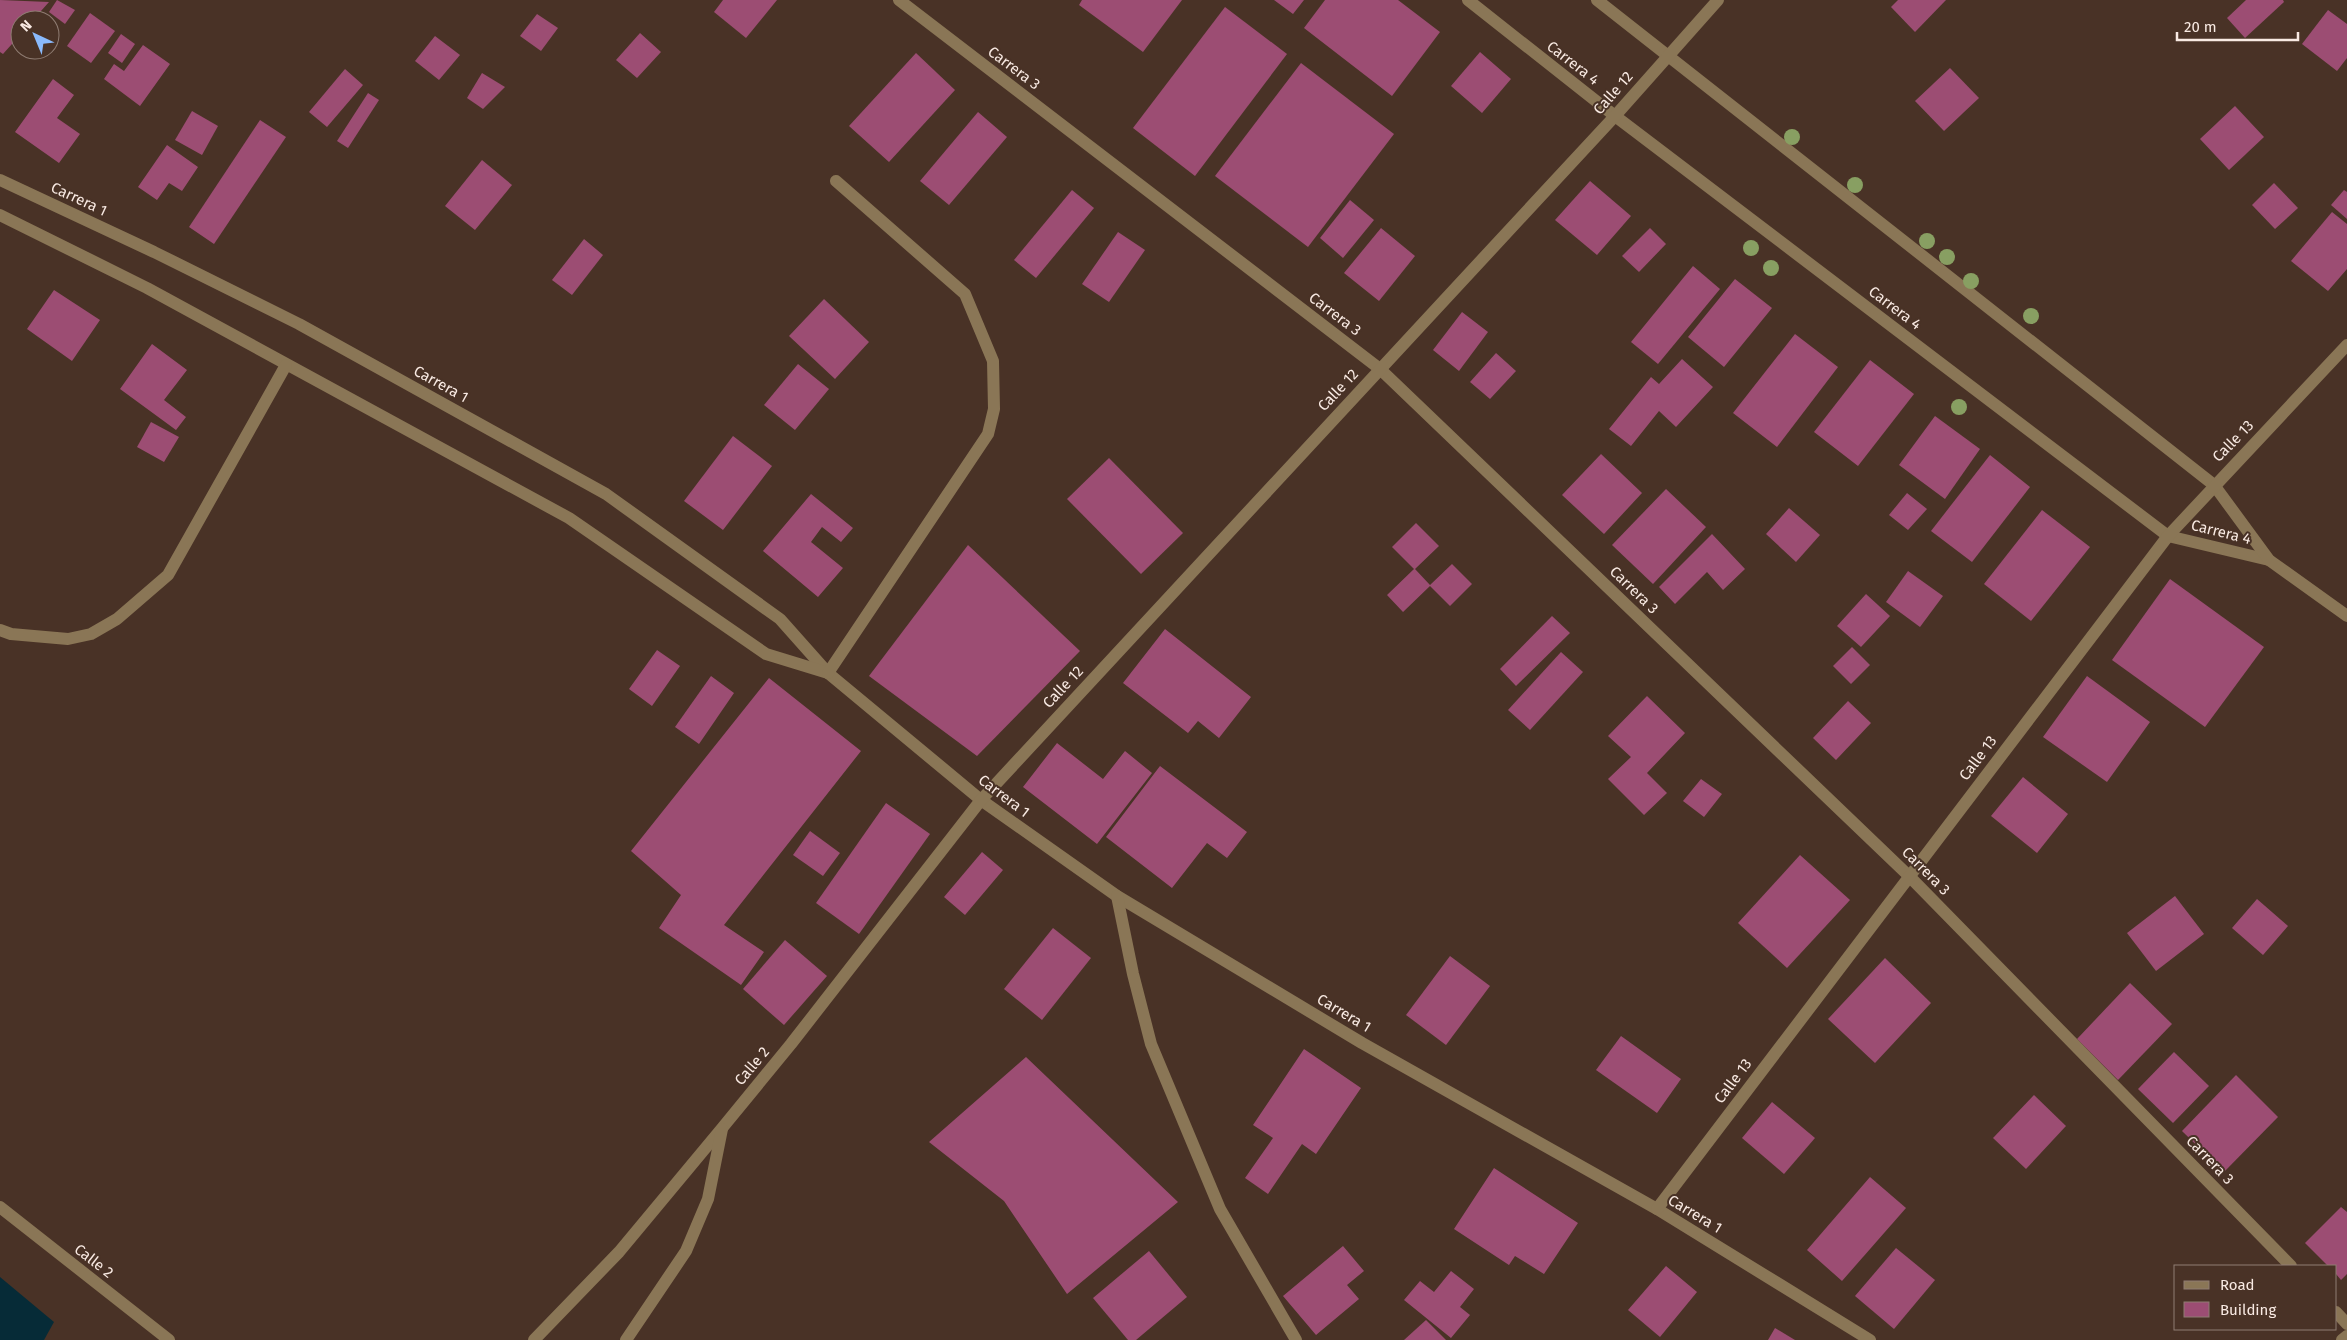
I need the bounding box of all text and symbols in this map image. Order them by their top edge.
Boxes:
north arrow [10,10,60,60]
scale bar [2177,10,2298,42]
text: N [17,17,36,35]
text: 20 m [2184,18,2217,36]
street label: Carrera 4 [1543,37,1603,89]
street label: Carrera 3 [984,43,1044,93]
street label: Calle 12 [1589,68,1637,118]
street label: Carrera 1 [48,178,110,220]
street label: Carrera 4 [1865,282,1925,334]
street label: Carrera 3 [1305,289,1365,339]
street label: Carrera 1 [411,362,471,406]
street label: Calle 12 [1314,365,1362,415]
street label: Calle 13 [2209,416,2257,466]
street label: Carrera 4 [2189,516,2253,548]
street label: Carrera 3 [1606,562,1662,618]
street label: Calle 12 [1039,662,1087,712]
street label: Calle 13 [1955,732,2001,784]
street label: Carrera 1 [975,771,1033,821]
street label: Carrera 3 [1898,843,1954,899]
street label: Carrera 1 [1314,990,1374,1036]
street label: Calle 2 [731,1043,773,1089]
street label: Calle 13 [1710,1055,1756,1107]
street label: Carrera 3 [2182,1132,2238,1188]
street label: Carrera 1 [1665,1191,1725,1237]
street label: Calle 2 [71,1240,117,1282]
legend [2174,1265,2337,1330]
text: Road [2220,1276,2255,1294]
text: Building [2220,1301,2276,1319]

